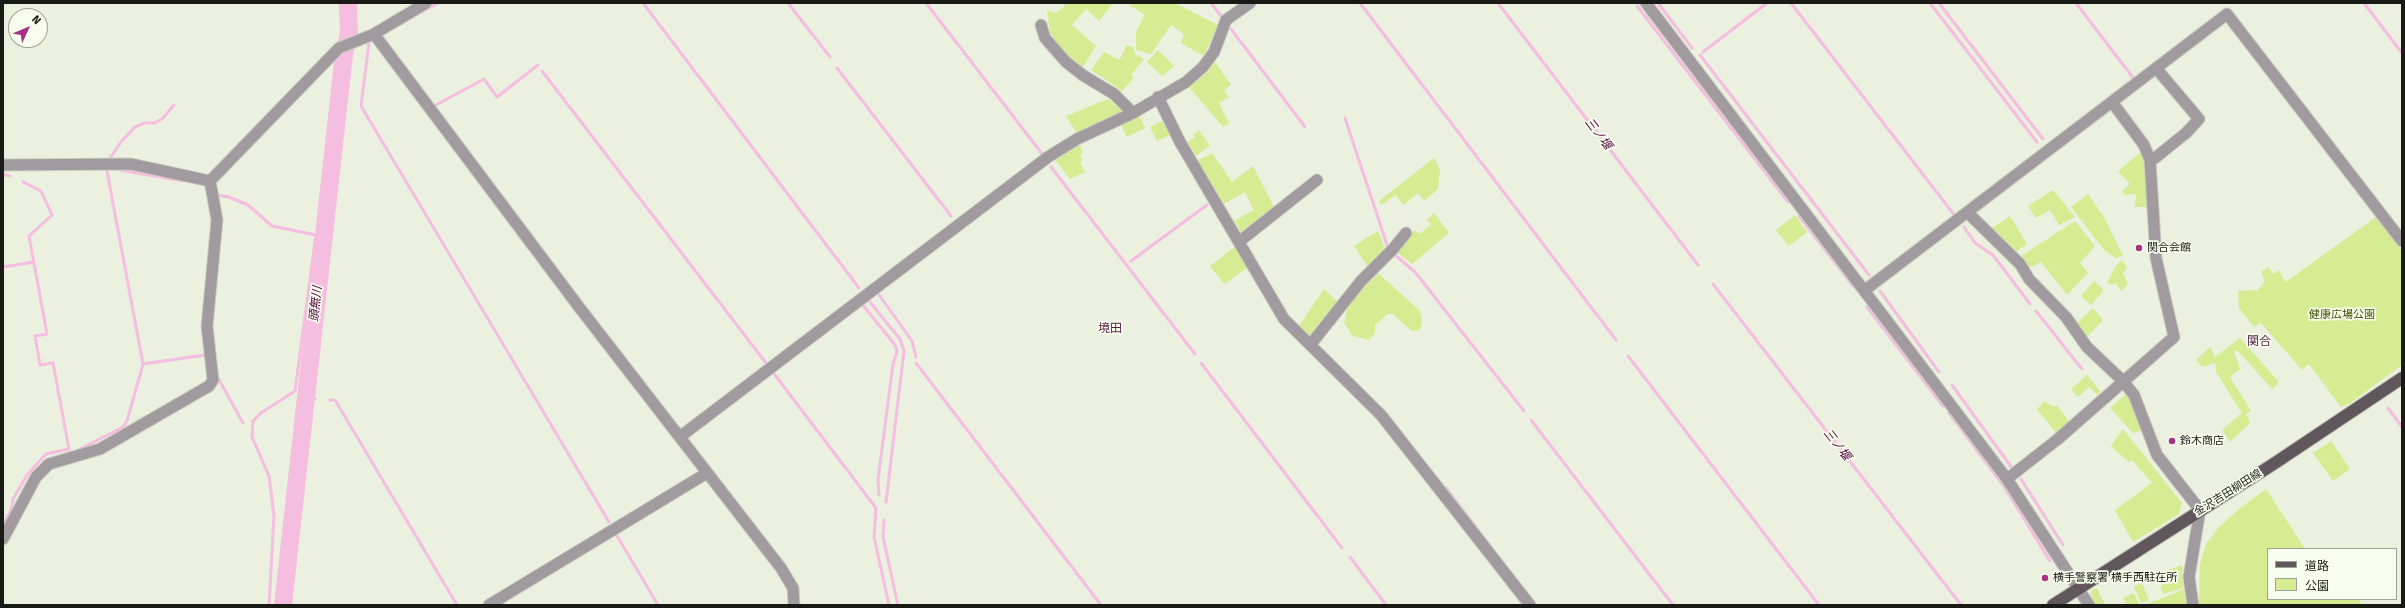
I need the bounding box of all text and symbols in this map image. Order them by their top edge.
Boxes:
north arrow [8,8,48,48]
text: N [29,13,43,27]
water label: 三ノ堰 [1581,115,1615,153]
place label: 関合会館 [2147,241,2191,255]
marker: 関合会館 [2134,243,2144,253]
water label: 頭無川 [307,285,325,323]
park label: 健康広場公園 [2309,308,2375,322]
district label: 境田 [1098,322,1122,336]
district label: 関合 [2247,335,2271,349]
water label: 三ノ堰 [1820,426,1854,464]
place label: 鈴木商店 [2180,434,2224,448]
marker: 鈴木商店 [2167,436,2177,446]
street label: 金沢吉田柳田線 [2192,467,2264,519]
legend [2267,548,2397,600]
text: 道路 [2305,559,2329,573]
place label: 横手警察署 横手西駐在所 [2053,571,2177,585]
marker: 横手警察署 横手西駐在所 [2040,573,2050,583]
text: 公園 [2305,579,2329,593]

